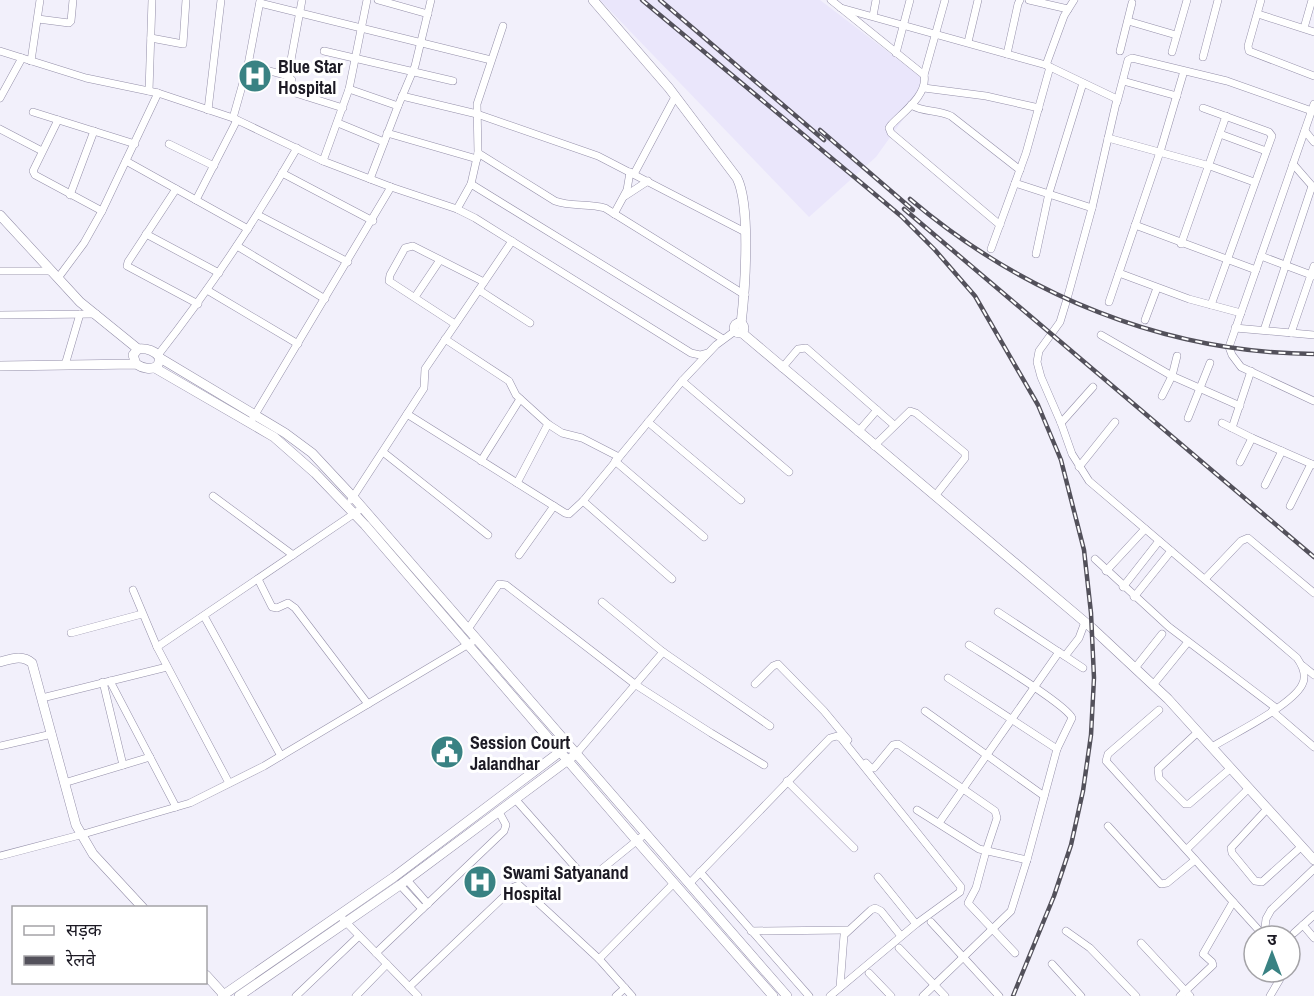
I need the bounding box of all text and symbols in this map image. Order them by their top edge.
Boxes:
place label: Blue Star Hospital [278,54,343,100]
hospital icon: Blue Star Hospital [237,58,273,94]
place label: Session Court Jalandhar [470,730,570,776]
public building icon: Session Court Jalandhar [429,734,465,770]
place label: Swami Satyanand Hospital [503,860,629,906]
hospital icon: Swami Satyanand Hospital [462,864,498,900]
legend [12,906,207,984]
text: सड़क [66,917,103,942]
north arrow [1242,924,1302,984]
text: उ [1267,928,1277,950]
text: रेलवे [65,947,97,972]

